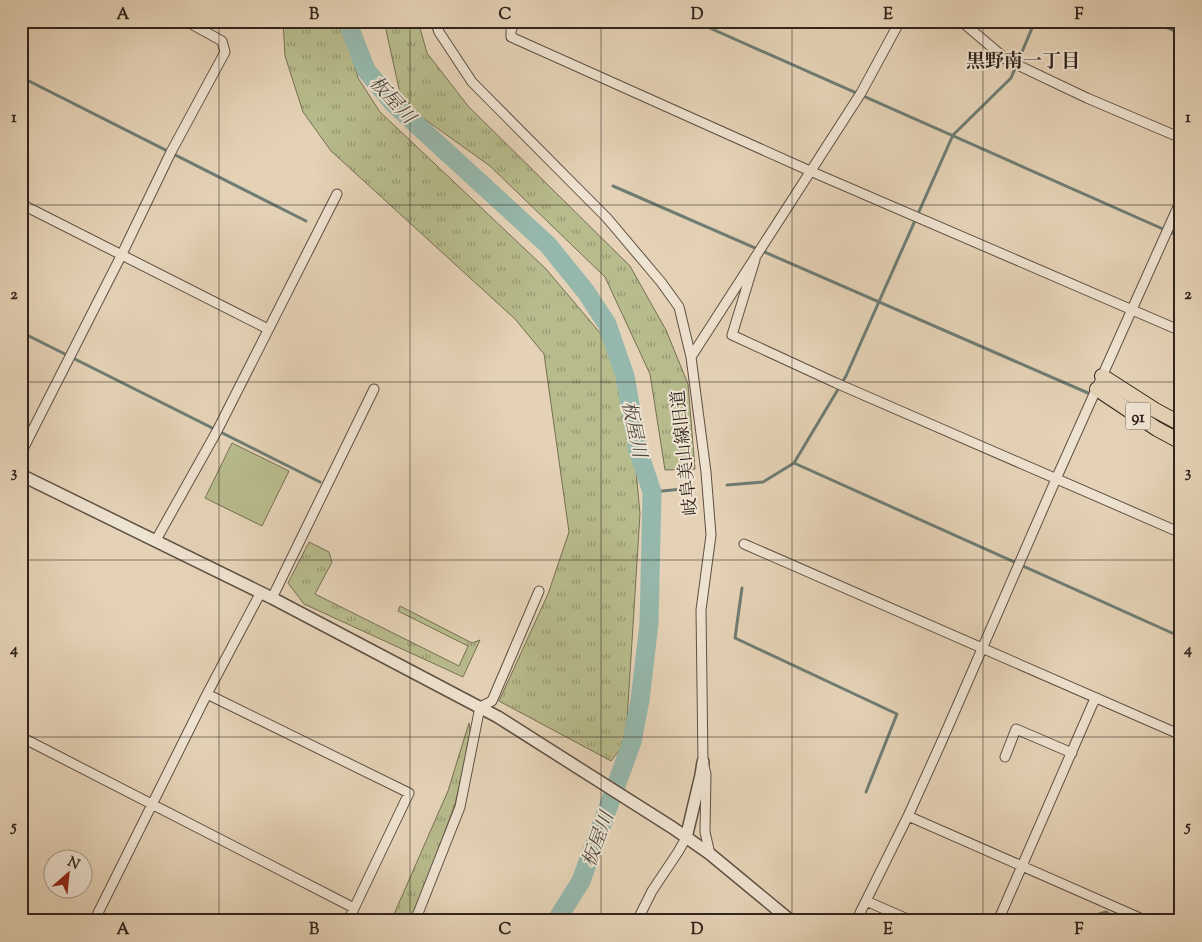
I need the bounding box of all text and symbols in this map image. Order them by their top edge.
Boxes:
text: A [117,4,130,27]
text: B [309,4,319,27]
text: C [499,4,512,27]
text: D [691,4,704,27]
text: E [883,4,893,27]
text: F [1075,4,1084,27]
district label: 黒野南一丁目 [966,49,1080,76]
water label: 板屋川 [362,71,422,132]
text: 1 [11,107,17,130]
text: 1 [1185,107,1191,130]
text: 2 [10,284,18,307]
text: 2 [1184,284,1192,307]
street label: 岐阜美山線旧道 [666,389,706,517]
water label: 板屋川 [613,399,652,462]
road number: 91 [1126,402,1150,430]
text: 3 [11,462,18,485]
text: 3 [1185,462,1192,485]
text: 4 [9,639,18,662]
text: 4 [1183,639,1192,662]
water label: 板屋川 [577,807,622,871]
text: 5 [9,816,17,839]
text: 5 [1183,816,1191,839]
north arrow [42,850,92,900]
text: N [63,853,83,876]
text: A [117,919,130,942]
text: B [309,919,319,942]
text: C [499,919,512,942]
text: D [691,919,704,942]
text: E [883,919,893,942]
text: F [1075,919,1084,942]

